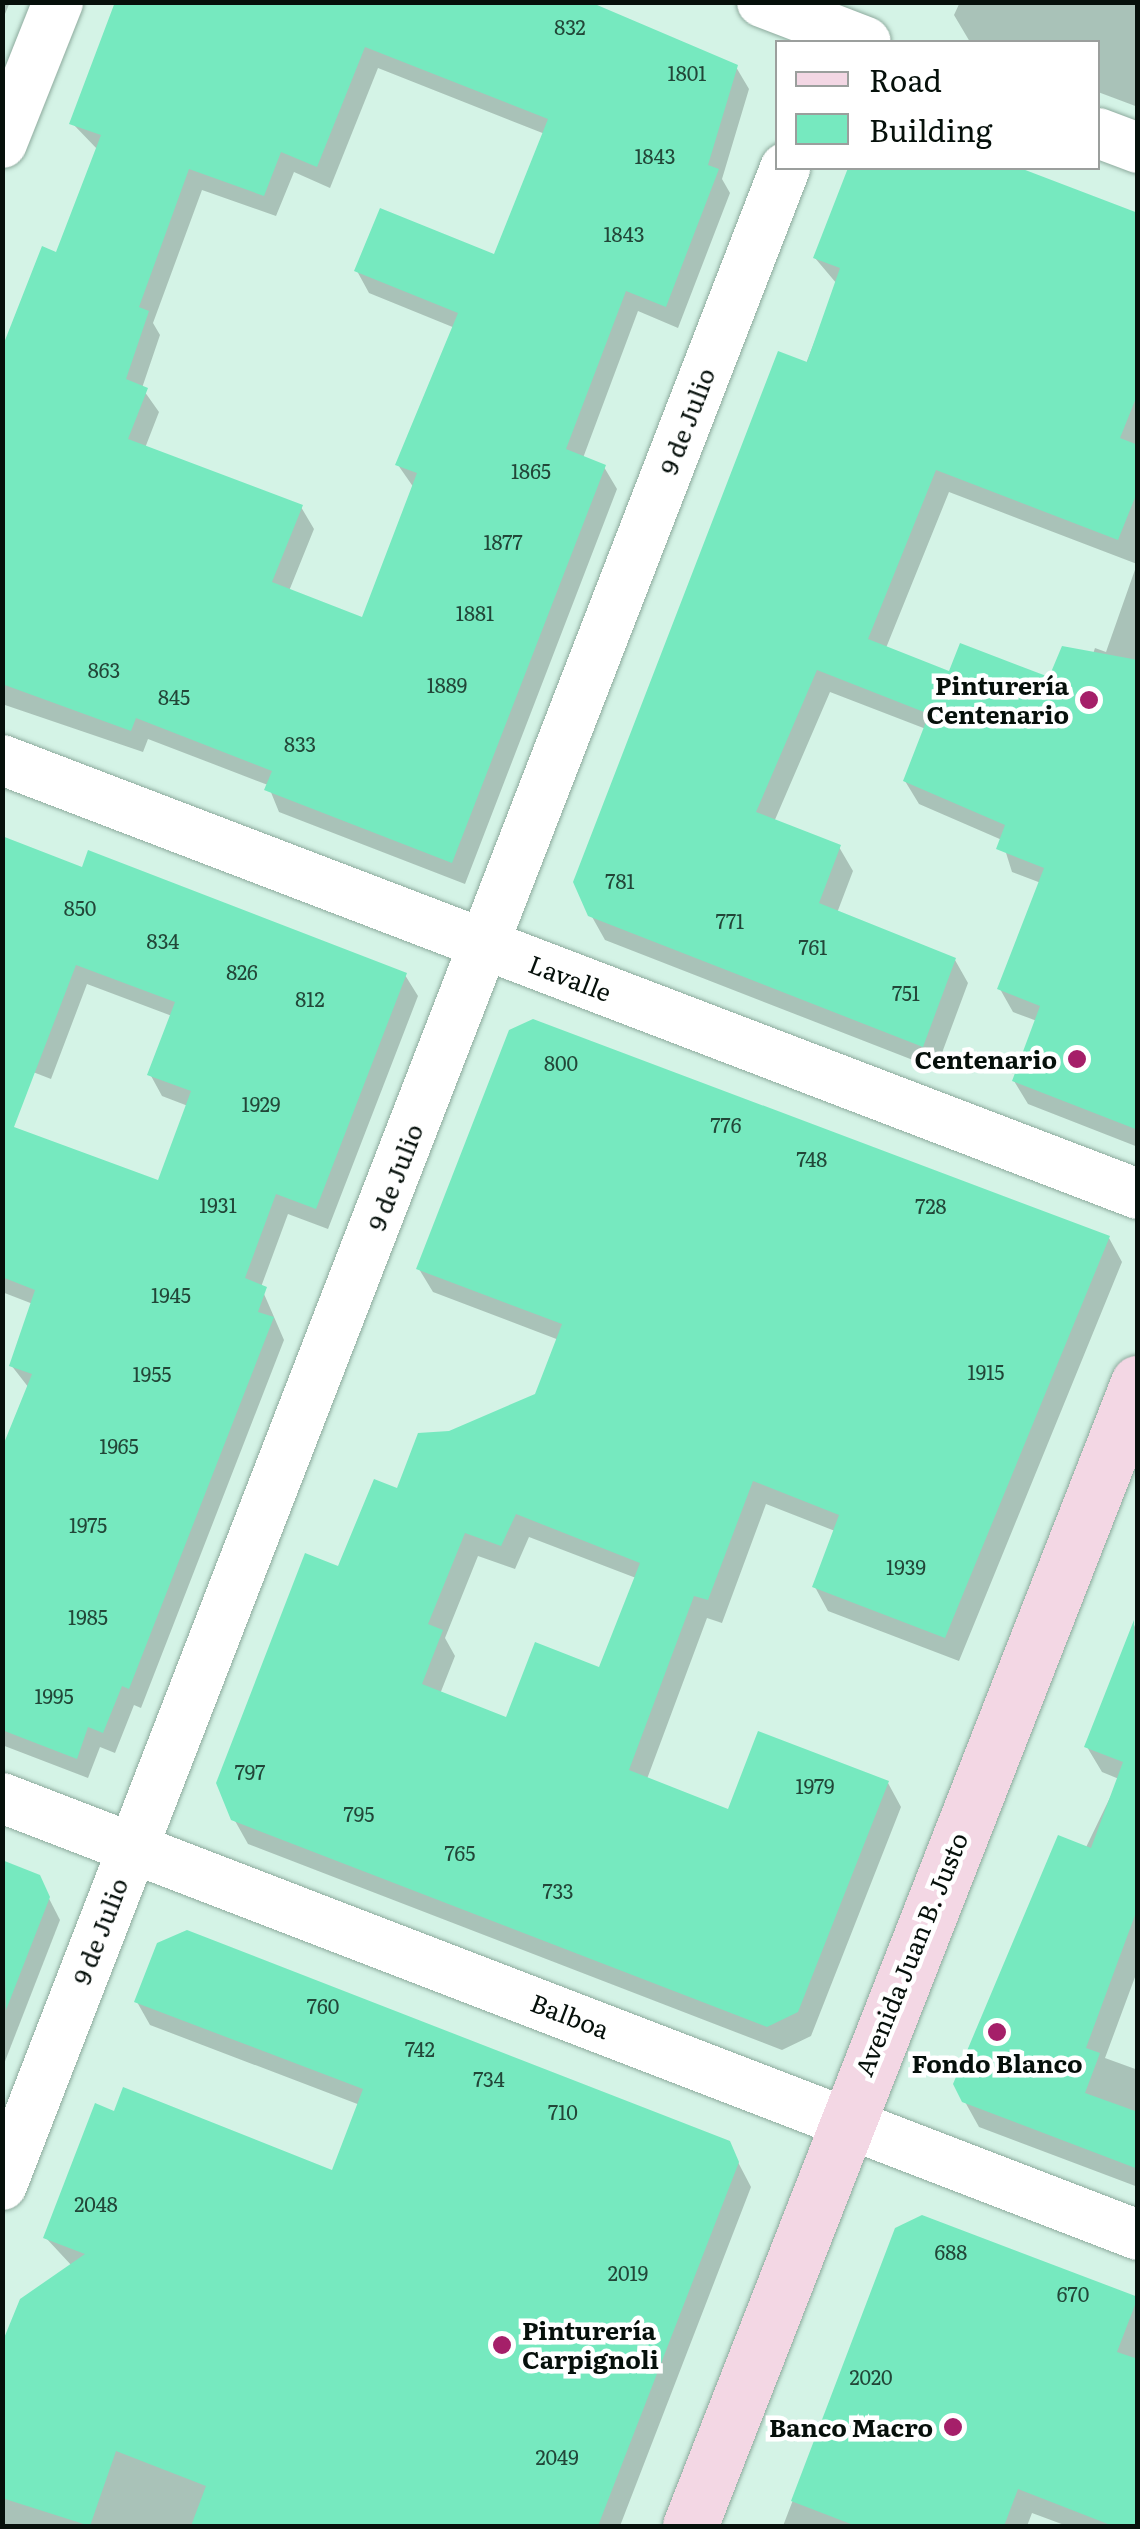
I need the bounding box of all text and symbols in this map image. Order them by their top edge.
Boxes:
house number: 832 [554,14,586,38]
legend [775,40,1100,170]
text: Road [869,57,942,101]
house number: 1801 [668,60,706,84]
text: Building [869,107,993,151]
house number: 1843 [634,143,676,167]
house number: 1843 [603,221,645,245]
street label: 9 de Julio [653,364,721,478]
house number: 1865 [511,458,551,482]
house number: 1877 [483,529,523,553]
house number: 1881 [456,600,494,624]
house number: 863 [88,657,120,681]
place label: Pinturería Centenario [927,671,1069,730]
house number: 1889 [427,672,467,696]
house number: 845 [158,684,190,708]
marker: Pinturería Centenario [1078,689,1100,711]
house number: 833 [284,731,316,755]
house number: 781 [605,868,635,892]
house number: 850 [64,895,96,919]
house number: 771 [716,908,744,932]
house number: 834 [147,928,179,952]
house number: 761 [798,934,828,958]
street label: Lavalle [525,949,615,1007]
house number: 826 [226,959,258,983]
house number: 751 [892,980,920,1004]
house number: 812 [295,986,325,1010]
place label: Centenario [915,1044,1057,1074]
marker: Centenario [1066,1048,1088,1070]
house number: 800 [544,1050,578,1074]
house number: 1929 [242,1091,280,1115]
house number: 776 [710,1112,742,1136]
street label: 9 de Julio [361,1120,429,1234]
house number: 748 [797,1146,827,1170]
house number: 1931 [199,1192,237,1216]
house number: 728 [915,1193,947,1217]
house number: 1945 [151,1282,191,1306]
house number: 1915 [968,1359,1004,1383]
house number: 1955 [133,1361,171,1385]
house number: 1965 [99,1433,139,1457]
house number: 1975 [69,1512,107,1536]
house number: 1939 [886,1554,926,1578]
house number: 1985 [68,1604,108,1628]
house number: 1995 [34,1683,74,1707]
house number: 797 [235,1759,265,1783]
house number: 1979 [796,1773,834,1797]
house number: 795 [344,1801,374,1825]
street label: Avenida Juan B. Justo [848,1828,974,2080]
house number: 765 [444,1840,476,1864]
street label: 9 de Julio [66,1874,134,1988]
house number: 733 [542,1878,574,1902]
street label: Balboa [527,1987,613,2045]
house number: 760 [307,1993,339,2017]
marker: Fondo Blanco [986,2021,1008,2043]
house number: 742 [405,2036,435,2060]
place label: Fondo Blanco [911,2048,1083,2078]
house number: 734 [473,2066,505,2090]
house number: 710 [548,2099,578,2123]
house number: 2048 [74,2191,118,2215]
house number: 688 [935,2239,967,2263]
house number: 2019 [608,2260,648,2284]
house number: 670 [1057,2281,1089,2305]
place label: Pinturería Carpignoli [522,2316,659,2375]
marker: Pinturería Carpignoli [491,2334,513,2356]
house number: 2020 [849,2364,893,2388]
place label: Banco Macro [769,2412,933,2442]
marker: Banco Macro [942,2416,964,2438]
house number: 2049 [535,2444,579,2468]

